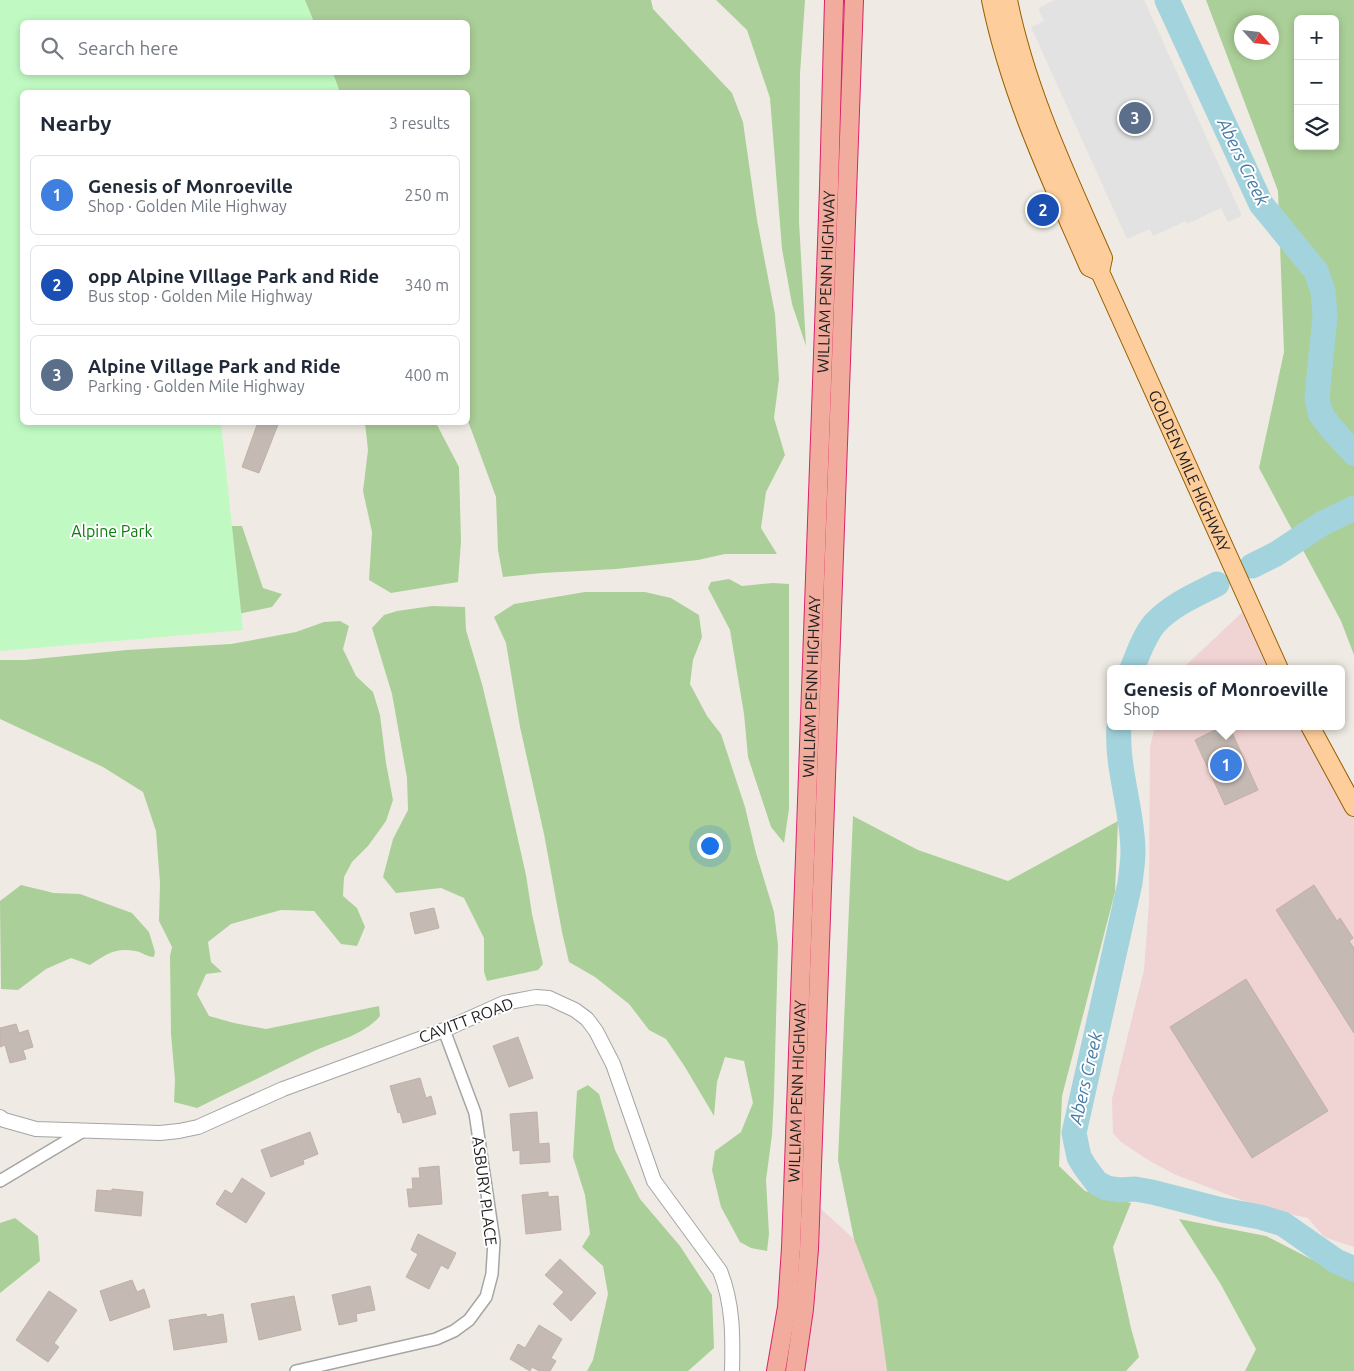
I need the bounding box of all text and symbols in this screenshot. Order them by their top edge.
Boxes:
north arrow [1234,15,1279,60]
map controls [1294,15,1339,150]
button: + [1294,15,1339,60]
search box [20,20,470,75]
icon: search [38,34,66,62]
text: Search here [78,37,178,59]
button: − [1294,60,1339,105]
pin: 3 [1119,99,1151,137]
button: layers [1294,105,1339,150]
text: Nearby [40,111,111,135]
text: 3 results [389,114,450,132]
water label: Abers Creek [1214,114,1274,209]
text: Genesis of Monroeville [88,175,293,197]
text: 1 [52,186,62,204]
text: 250 m [404,186,449,204]
street label: WILLIAM PENN HIGHWAY [813,189,838,373]
pin: 2 [1027,191,1059,229]
text: Shop · Golden Mile Highway [88,197,287,215]
text: opp Alpine VIllage Park and Ride [88,265,379,287]
text: 2 [52,276,62,294]
text: 340 m [404,276,449,294]
text: Bus stop · Golden Mile Highway [88,287,312,305]
text: Alpine Village Park and Ride [88,355,341,377]
text: 3 [52,366,62,384]
text: 400 m [404,366,449,384]
text: Parking · Golden Mile Highway [88,377,305,395]
street label: GOLDEN MILE HIGHWAY [1145,387,1234,555]
park label: Alpine Park [71,522,153,540]
street label: WILLIAM PENN HIGHWAY [799,594,823,778]
popup [1107,665,1345,730]
text: Genesis of Monroeville [1123,678,1329,700]
text: Shop [1123,700,1160,718]
pin: 1 [1210,746,1242,784]
your location [697,833,723,859]
street label: CAVITT ROAD [416,994,516,1046]
street label: WILLIAM PENN HIGHWAY [784,999,809,1183]
water label: Abers Creek [1064,1029,1106,1127]
street label: ASBURY PLACE [469,1135,501,1247]

